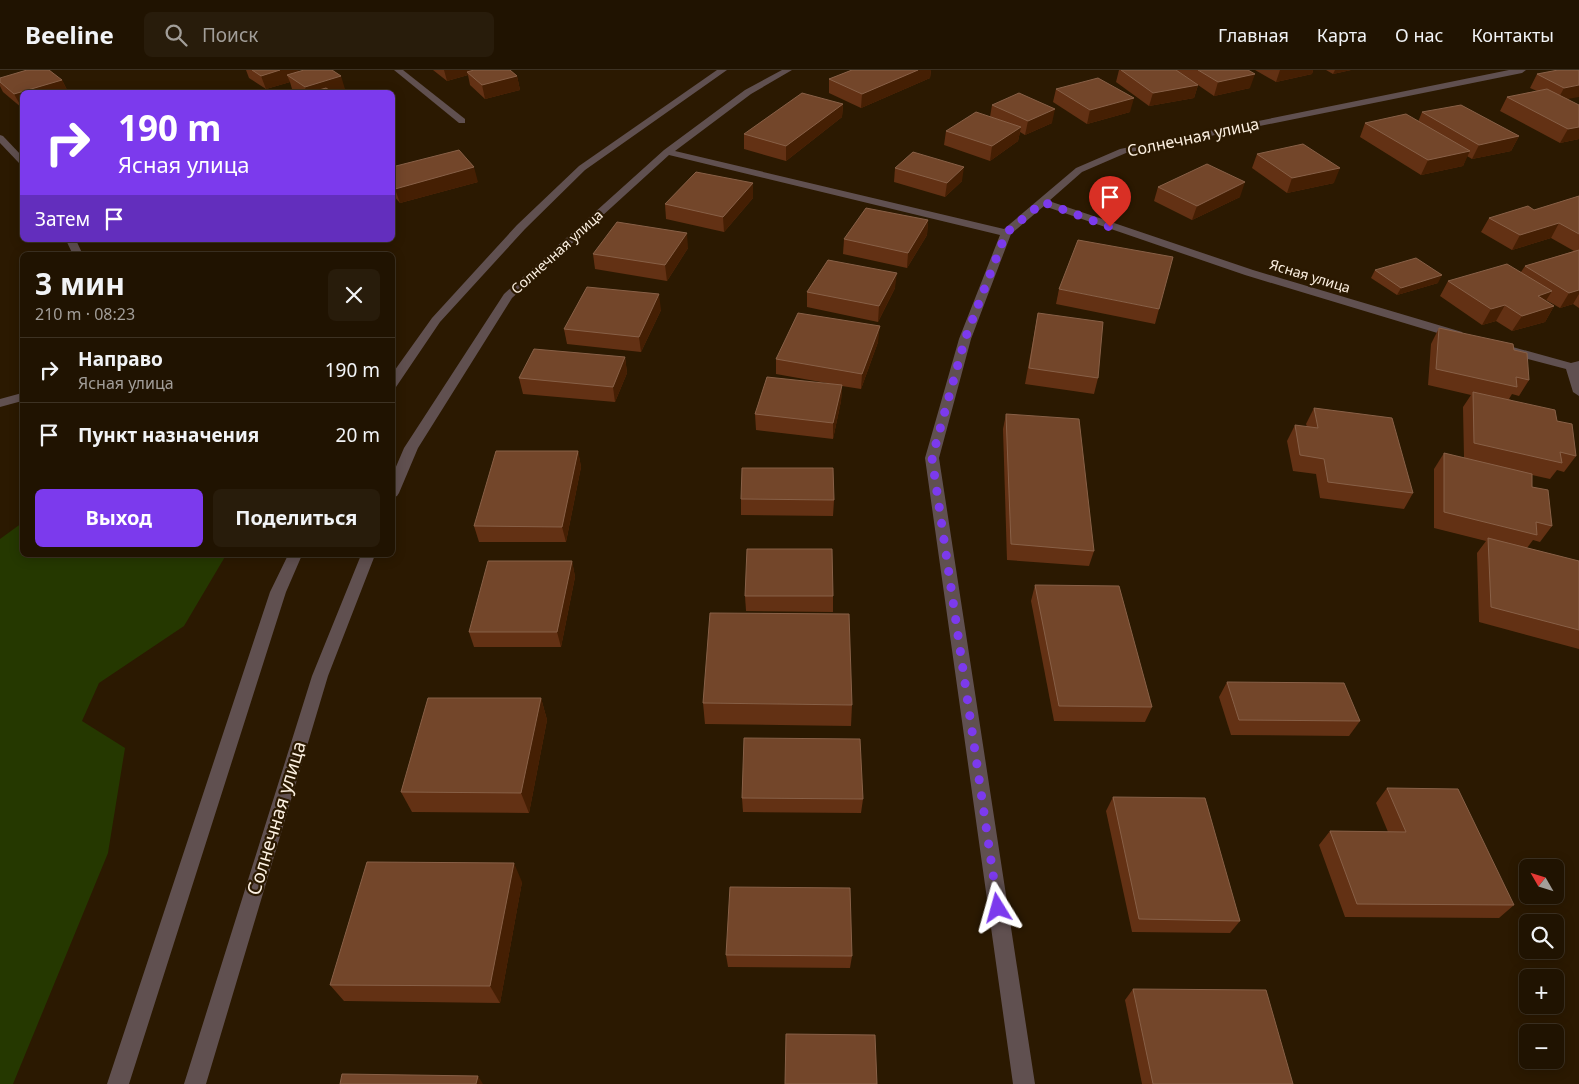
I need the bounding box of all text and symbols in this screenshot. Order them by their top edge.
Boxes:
search box [144,12,494,57]
text: Beeline [25,18,114,51]
icon: search [162,21,190,49]
text: Поиск [202,22,258,48]
text: Главная [1218,23,1289,47]
text: Карта [1317,23,1367,47]
text: О нас [1395,23,1443,47]
text: Контакты [1471,23,1554,47]
text: 190 m [118,104,221,151]
icon: right [35,110,100,175]
street label: Солнечная улица [1125,112,1261,162]
text: Ясная улица [118,149,249,179]
pin [1089,176,1131,227]
icon: arrive [1096,183,1124,211]
icon: arrive [100,205,128,233]
street label: Солнечная улица [507,205,607,298]
text: Затем [35,206,90,232]
street label: Ясная улица [1267,254,1353,297]
text: 3 мин [35,263,125,304]
button: close [328,269,380,321]
text: 210 m · 08:23 [35,303,135,325]
text: Направо [78,346,163,372]
icon: right [35,356,63,384]
text: 190 m [325,357,380,383]
text: Ясная улица [78,372,174,394]
icon: arrive [35,421,63,449]
text: Пункт назначения [78,422,259,448]
text: 20 m [336,422,380,448]
button: Выход [35,489,203,547]
button: Поделиться [213,489,380,547]
street label: Солнечная улица [240,738,312,898]
north arrow [1519,859,1564,904]
map controls [1519,859,1564,1069]
position arrow [971,881,1023,933]
button: search [1519,914,1564,959]
button: + [1519,969,1564,1014]
button: − [1519,1024,1564,1069]

